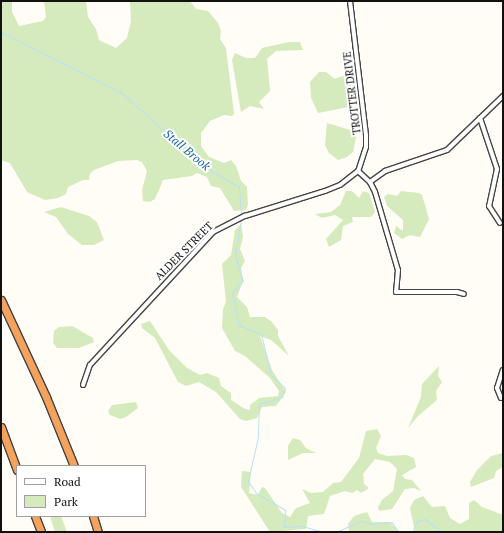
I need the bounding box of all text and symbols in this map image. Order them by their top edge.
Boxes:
street label: TROTTER DRIVE [340,51,364,135]
water label: Stall Brook [161,126,213,174]
street label: ALDER STREET [152,219,216,283]
legend [16,465,146,517]
text: Road [54,474,81,489]
text: Park [54,494,78,509]

